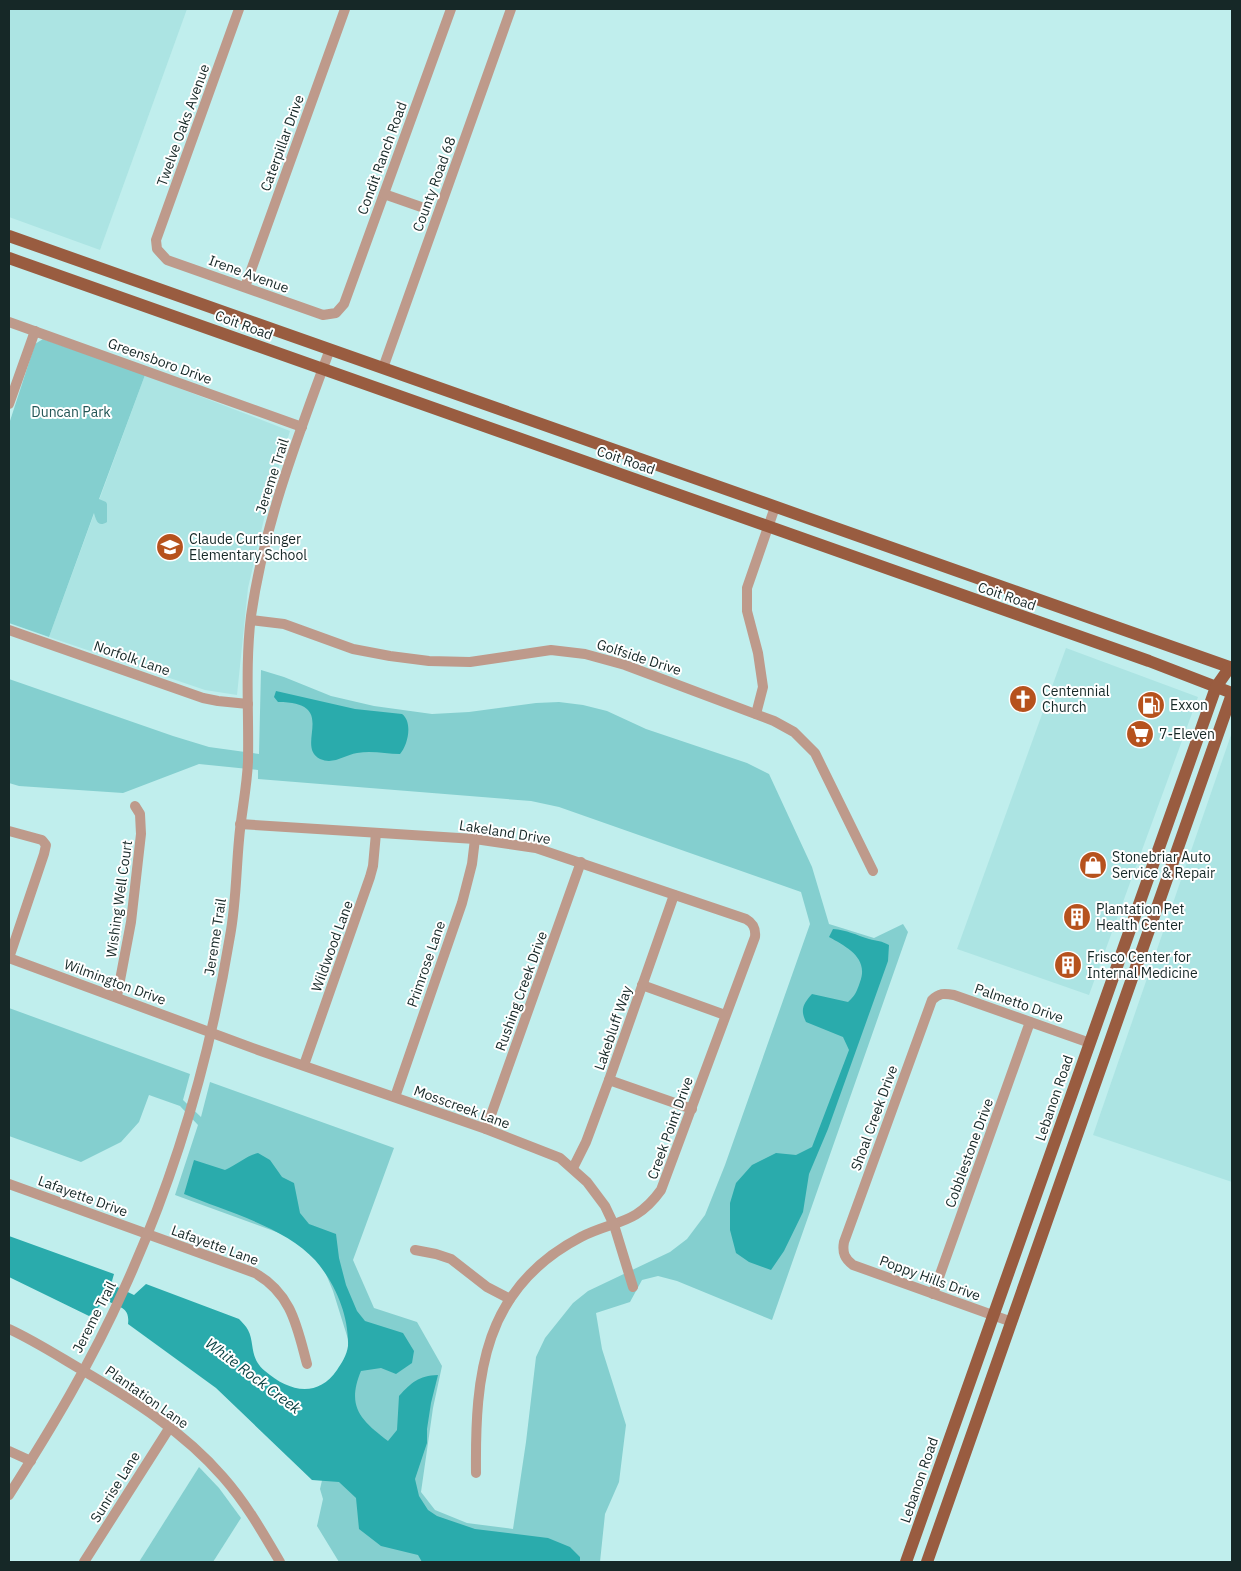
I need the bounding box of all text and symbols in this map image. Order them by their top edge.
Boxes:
street label: Twelve Oaks Avenue [153,61,214,189]
street label: Caterpillar Drive [256,92,308,194]
street label: Condit Ranch Road [353,99,411,217]
street label: County Road 68 [408,134,460,234]
street label: Irene Avenue [206,251,292,297]
street label: Coit Road [213,306,275,344]
street label: Greensboro Drive [105,334,215,388]
park label: Duncan Park [31,403,111,421]
street label: Jereme Trail [251,436,293,516]
street label: Coit Road [594,442,658,478]
place label: Claude Curtsinger Elementary School [189,530,307,564]
school or university icon: Claude Curtsinger Elementary School [155,532,185,562]
street label: Coit Road [975,578,1039,614]
street label: Golfside Drive [594,635,684,679]
street label: Norfolk Lane [91,636,173,680]
place label: Centennial Church [1042,682,1110,716]
church icon: Centennial Church [1008,684,1038,714]
fuel station icon: Exxon [1136,690,1166,720]
place label: Exxon [1170,696,1208,714]
supermarket icon: 7-Eleven [1125,719,1155,749]
place label: 7-Eleven [1159,725,1215,743]
street label: Lakeland Drive [458,816,552,848]
street label: Wishing Well Court [102,839,136,959]
place label: Stonebriar Auto Service & Repair [1112,848,1215,882]
shop icon: Stonebriar Auto Service & Repair [1078,850,1108,880]
street label: Jereme Trail [200,897,230,977]
street label: Wildwood Lane [307,898,357,994]
place label: Plantation Pet Health Center [1096,900,1185,934]
building icon: Plantation Pet Health Center [1062,902,1092,932]
street label: Primrose Lane [403,918,449,1010]
street label: Rushing Creek Drive [491,928,551,1053]
place label: Frisco Center for Internal Medicine [1087,948,1198,982]
building icon: Frisco Center for Internal Medicine [1053,950,1083,980]
street label: Wilmington Drive [62,955,169,1009]
street label: Palmetto Drive [972,979,1066,1027]
street label: Lakebluff Way [590,983,636,1073]
street label: Lebanon Road [1031,1053,1077,1143]
street label: Shoal Creek Drive [847,1063,902,1173]
street label: Creek Point Drive [643,1074,697,1182]
street label: Mosscreek Lane [411,1081,513,1133]
street label: Cobblestone Drive [941,1096,997,1210]
street label: Lafayette Drive [36,1171,131,1221]
street label: Lafayette Lane [169,1221,261,1269]
street label: Poppy Hills Drive [877,1251,983,1305]
street label: Jereme Trail [68,1278,120,1356]
water label: White Rock Creek [202,1334,305,1418]
street label: Plantation Lane [102,1362,192,1433]
street label: Lebanon Road [896,1435,942,1525]
street label: Sunrise Lane [86,1448,144,1526]

